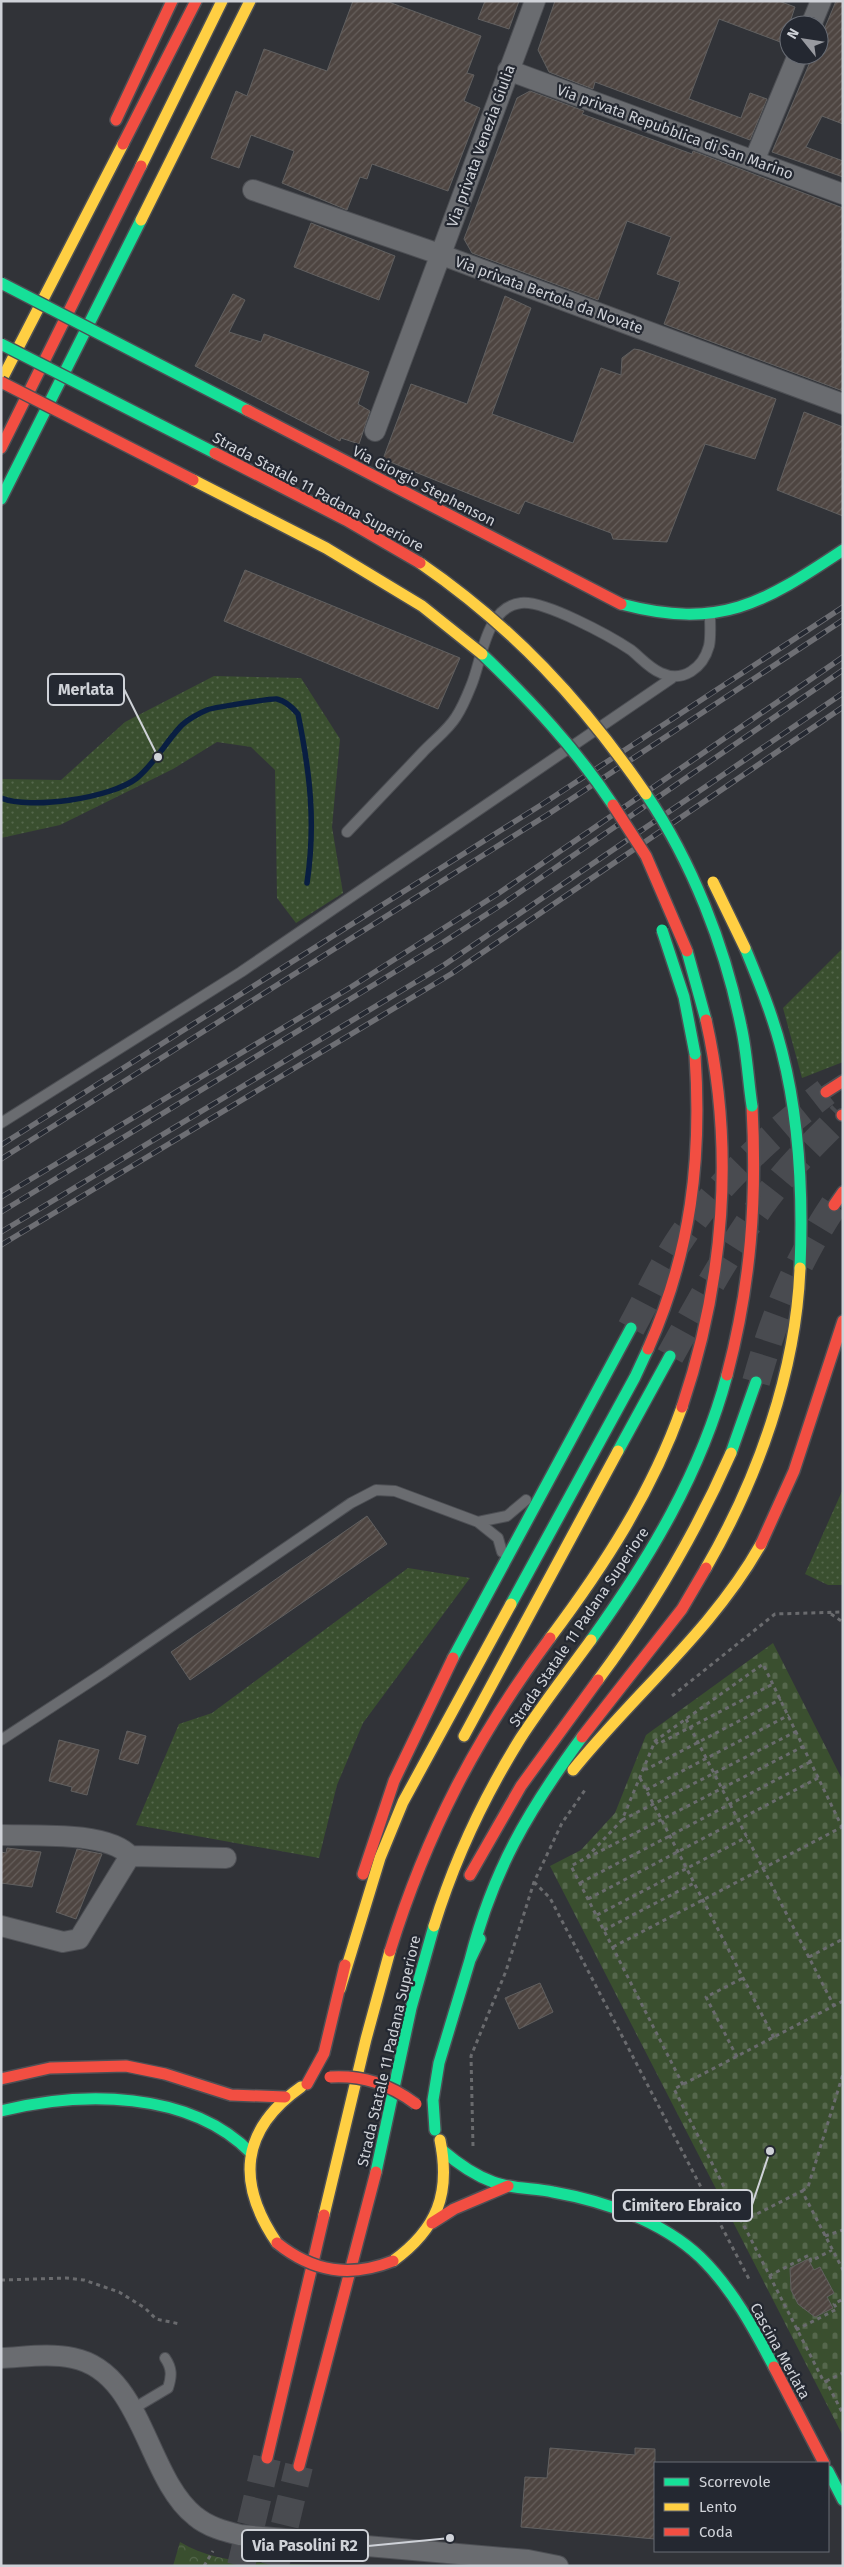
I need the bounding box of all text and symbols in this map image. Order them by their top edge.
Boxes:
north arrow [779,15,829,65]
text: N [783,25,803,42]
street label: Via privata Venezia Giulia [443,62,519,230]
street label: Via privata Repubblica di San Marino [554,81,796,183]
street label: Via privata Bertola da Novate [453,253,645,337]
street label: Strada Statale 11 Padana Superiore [209,428,427,556]
street label: Via Giorgio Stephenson [349,442,499,530]
callout: Merlata [48,674,124,705]
text: Merlata [58,680,114,699]
street label: Strada Statale 11 Padana Superiore [505,1524,653,1730]
street label: Strada Statale 11 Padana Superiore [354,1934,424,2168]
callout: Cimitero Ebraico [613,2190,752,2221]
text: Cimitero Ebraico [622,2196,742,2215]
street label: Cascina Merlata [746,2300,814,2402]
legend [654,2462,829,2552]
text: Scorrevole [699,2473,771,2491]
text: Lento [699,2498,737,2516]
text: Coda [699,2523,733,2541]
callout: Via Pasolini R2 [242,2530,368,2561]
text: Via Pasolini R2 [251,2536,358,2555]

